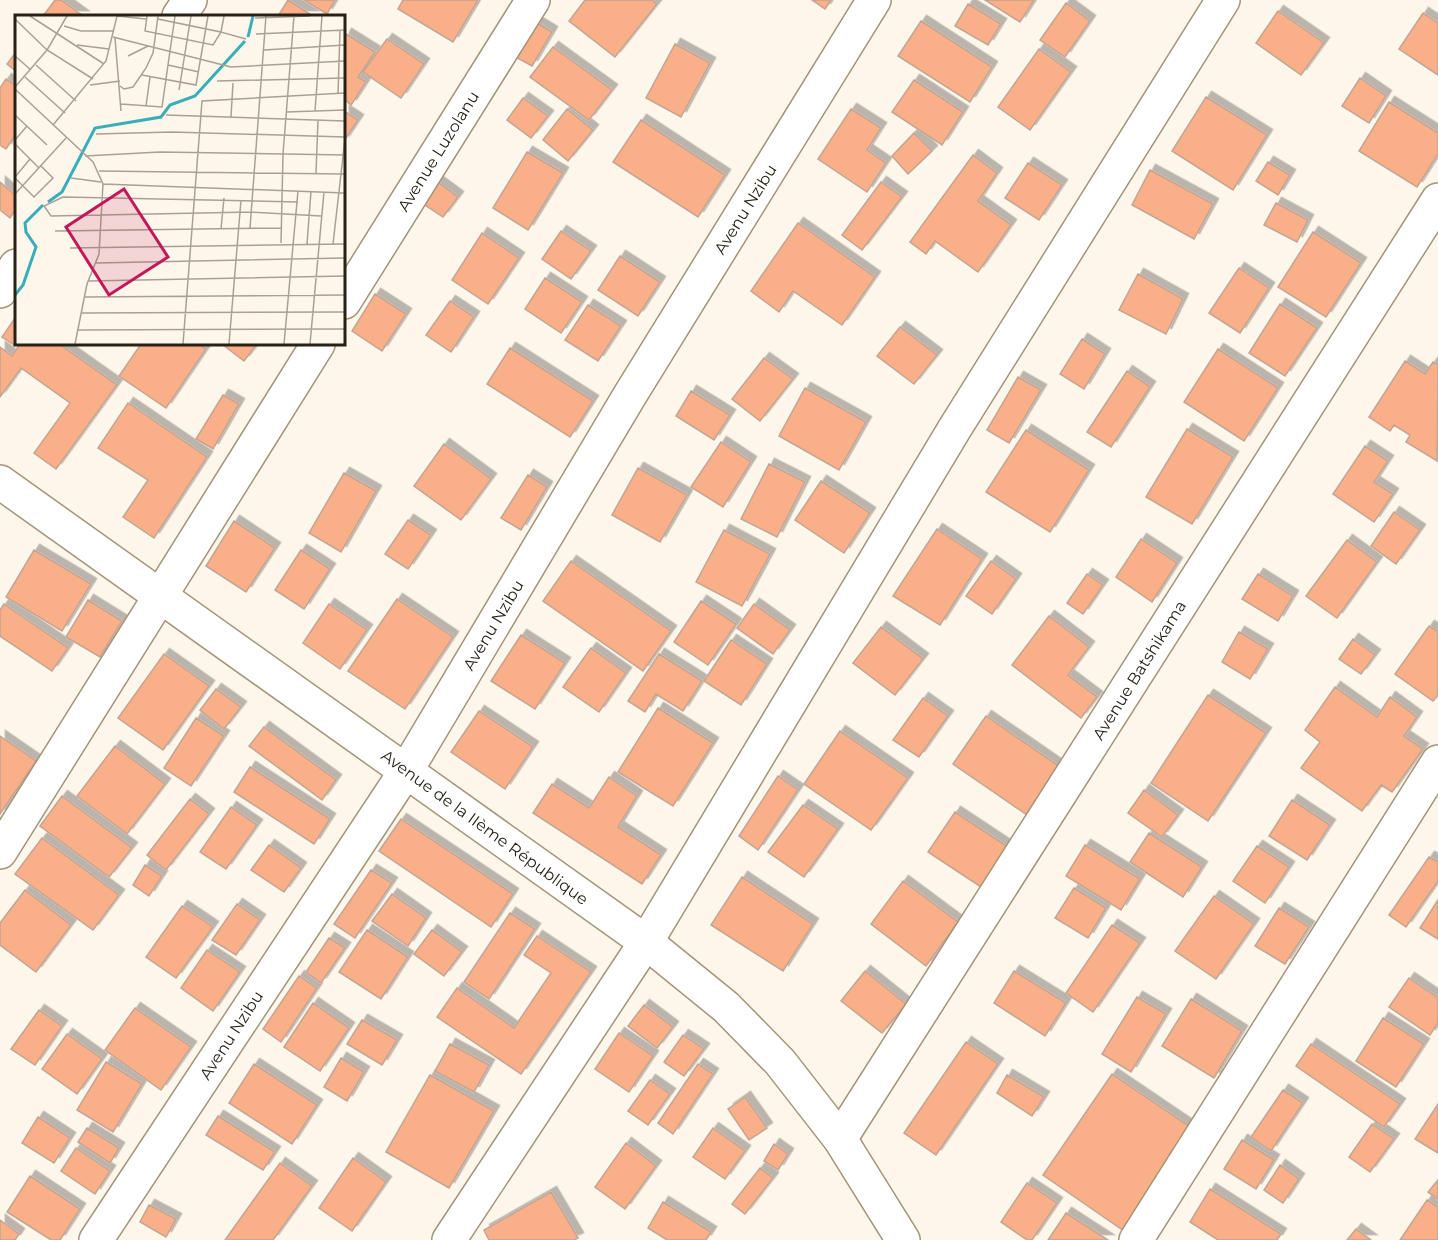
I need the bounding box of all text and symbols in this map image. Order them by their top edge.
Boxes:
inset map [15,15,345,345]
street label: Avenue Luzolanu [394,88,483,215]
street label: Avenu Nzibu [710,161,781,258]
street label: Avenu Nzibu [459,577,528,674]
street label: Avenue Batshikama [1089,597,1190,743]
street label: Avenue de la IIème République [378,746,592,909]
street label: Avenu Nzibu [196,987,267,1083]

